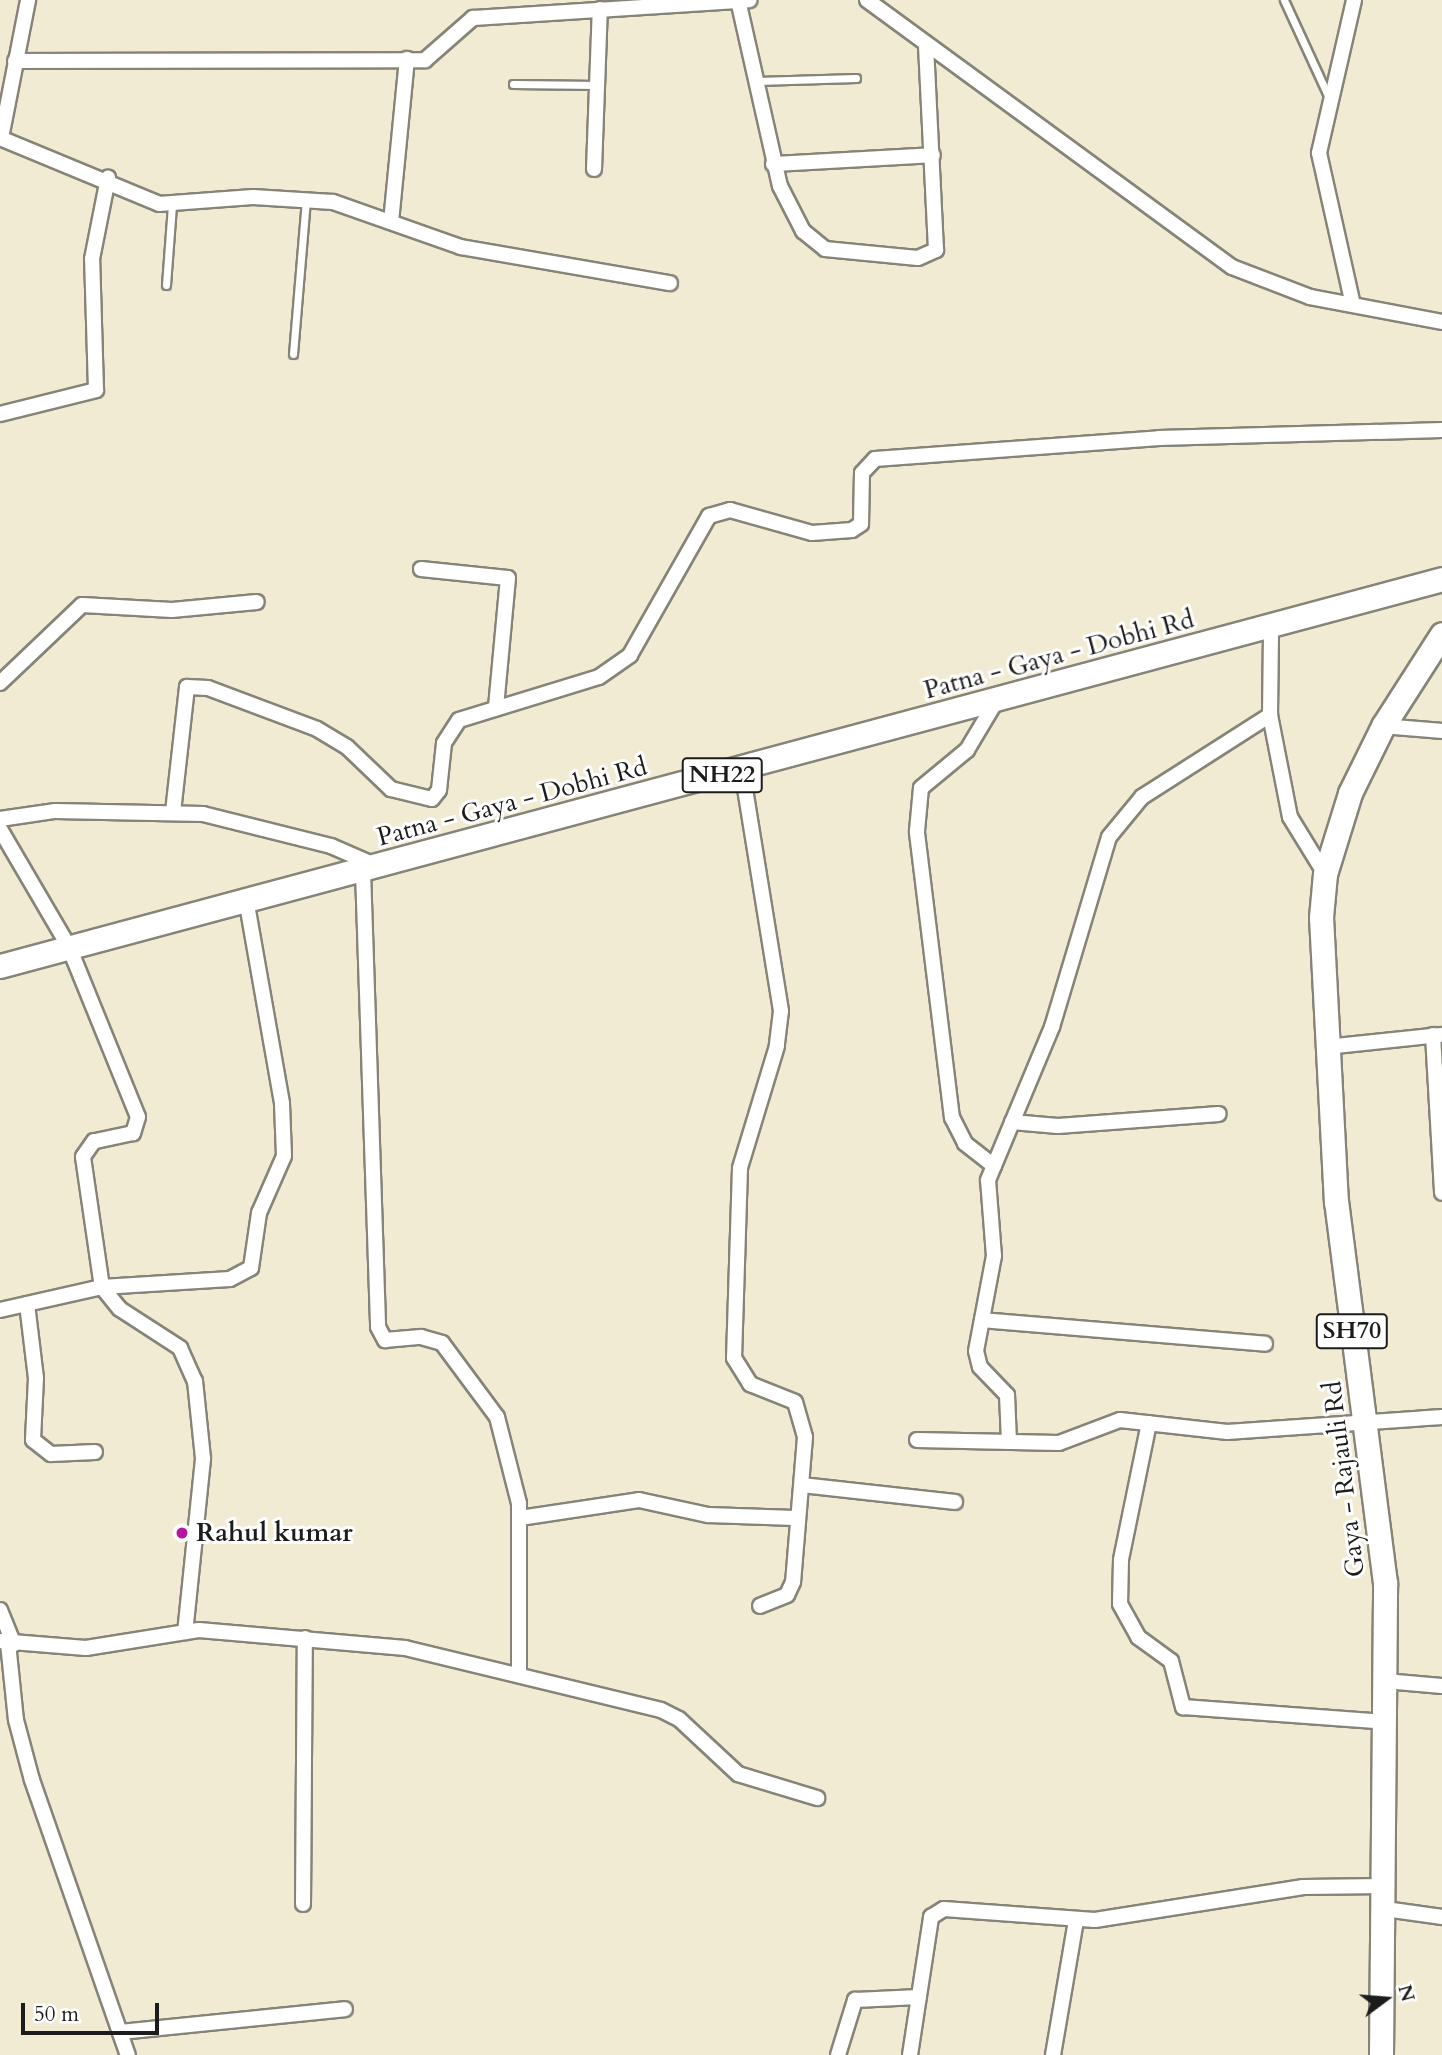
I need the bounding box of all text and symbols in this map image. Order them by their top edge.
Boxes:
street label: Patna - Gaya - Dobhi Rd [921,604,1197,706]
street label: Patna - Gaya - Dobhi Rd [374,751,650,853]
road number: NH22 [680,754,764,796]
road number: SH70 [1315,1310,1389,1352]
street label: Gaya - Rajauli Rd [1317,1379,1371,1579]
place label: Rahul kumar [196,1517,353,1549]
marker: Rahul kumar [174,1525,190,1541]
north arrow [1351,1964,1421,2034]
text: N [1391,1982,1421,2005]
scale bar [24,1988,163,2032]
text: 50 m [34,2000,79,2029]

